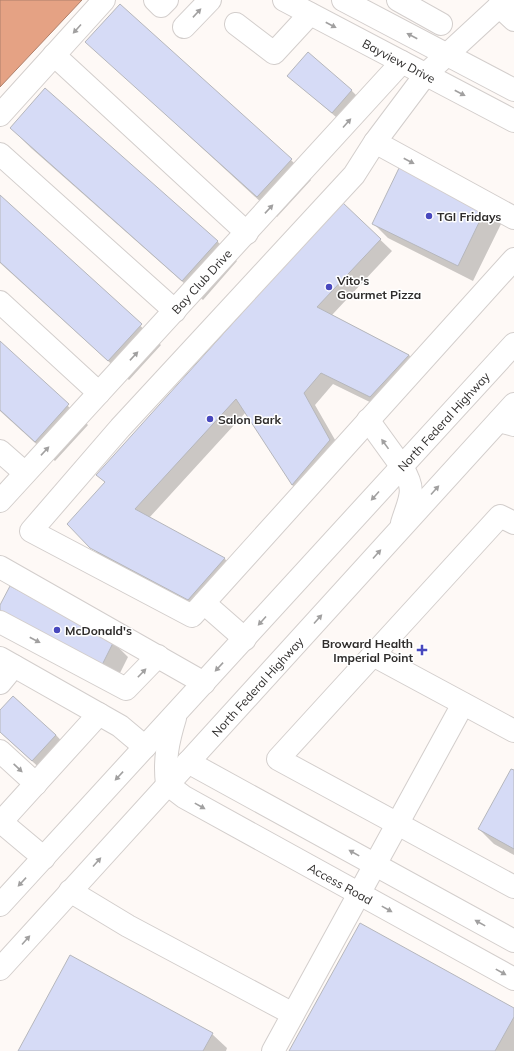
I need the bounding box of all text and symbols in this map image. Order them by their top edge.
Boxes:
one-way arrow [192,9,201,18]
one-way arrow [325,21,337,28]
one-way arrow [73,24,82,34]
one-way arrow [406,33,418,40]
street label: Bayview Drive [360,35,438,86]
one-way arrow [454,89,466,96]
one-way arrow [342,119,351,128]
one-way arrow [404,157,415,164]
one-way arrow [264,204,274,214]
place label: TGI Fridays [437,209,501,224]
marker: TGI Fridays [424,211,434,221]
street label: Bay Club Drive [168,246,235,317]
place label: Vito's Gourmet Pizza [336,273,421,302]
marker: Vito's Gourmet Pizza [324,282,334,292]
one-way arrow [129,351,138,361]
street label: North Federal Highway [394,368,493,474]
place label: Salon Bark [218,412,281,427]
marker: Salon Bark [205,414,215,424]
one-way arrow [381,438,389,449]
one-way arrow [41,446,50,457]
one-way arrow [431,485,440,496]
one-way arrow [370,491,380,501]
one-way arrow [372,549,382,559]
one-way arrow [313,614,323,624]
one-way arrow [257,615,266,626]
place label: McDonald's [65,623,132,638]
marker: McDonald's [52,625,62,635]
street label: North Federal Highway [208,633,307,739]
place label: Broward Health Imperial Point [322,636,413,665]
one-way arrow [29,637,40,644]
marker: Broward Health Imperial Point [416,644,428,656]
one-way arrow [214,662,224,672]
one-way arrow [137,668,147,678]
one-way arrow [13,763,23,772]
one-way arrow [114,771,124,781]
one-way arrow [194,802,206,809]
one-way arrow [348,850,360,856]
one-way arrow [92,857,101,867]
street label: Access Road [305,859,375,907]
one-way arrow [17,877,26,887]
one-way arrow [381,906,393,913]
one-way arrow [474,919,486,926]
one-way arrow [21,935,31,945]
one-way arrow [495,969,507,976]

